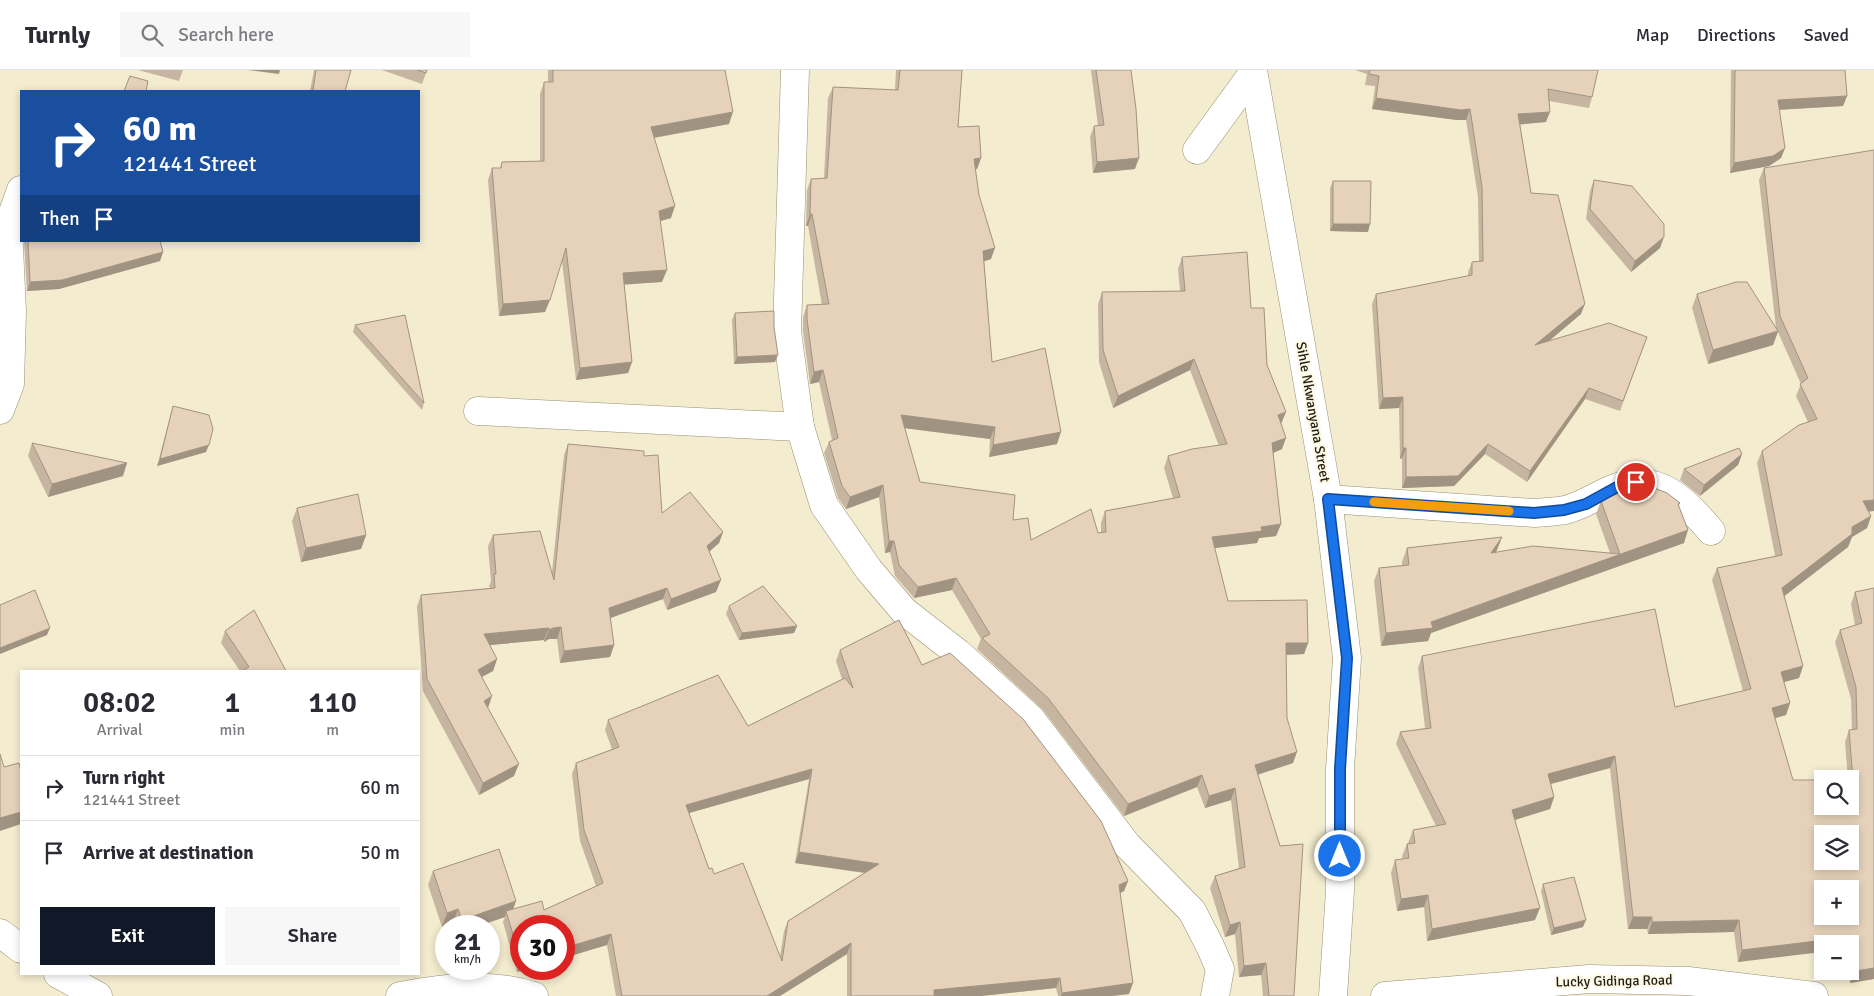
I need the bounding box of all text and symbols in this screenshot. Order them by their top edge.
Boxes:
search box [120,12,470,57]
text: Turnly [25,20,90,50]
icon: search [138,21,166,49]
text: Search here [178,23,274,47]
text: Map [1636,24,1669,46]
text: Directions [1697,24,1776,46]
text: Saved [1804,24,1849,46]
text: 60 m [123,107,197,150]
icon: right [40,110,105,175]
text: 121441 Street [123,150,256,177]
icon: arrive [90,205,118,233]
text: Then [40,207,80,231]
street label: Sihle Nkwanyana Street [1292,341,1334,484]
pin [1615,461,1657,503]
icon: arrive [1622,468,1650,496]
text: 08:02 [83,684,156,721]
text: 1 [224,684,240,721]
text: 110 [308,684,357,721]
text: Arrival [97,720,143,740]
text: min [219,720,245,740]
text: m [326,720,339,740]
text: Turn right [83,766,165,790]
map controls [1814,770,1859,980]
button: search [1814,770,1859,815]
icon: right [40,774,68,802]
text: 60 m [360,776,400,800]
text: 121441 Street [83,790,180,810]
button: layers [1814,825,1859,870]
position arrow [1313,829,1365,881]
icon: arrive [40,839,68,867]
text: Arrive at destination [83,841,254,865]
text: 50 m [360,841,400,865]
button: + [1814,880,1859,925]
button: Exit [40,907,215,965]
button: Share [225,907,400,965]
speed limit sign: 30 [510,915,575,980]
text: 21 [454,926,481,957]
button: − [1814,935,1859,980]
text: km/h [454,952,481,967]
street label: Lucky Gidinga Road [1555,971,1673,991]

